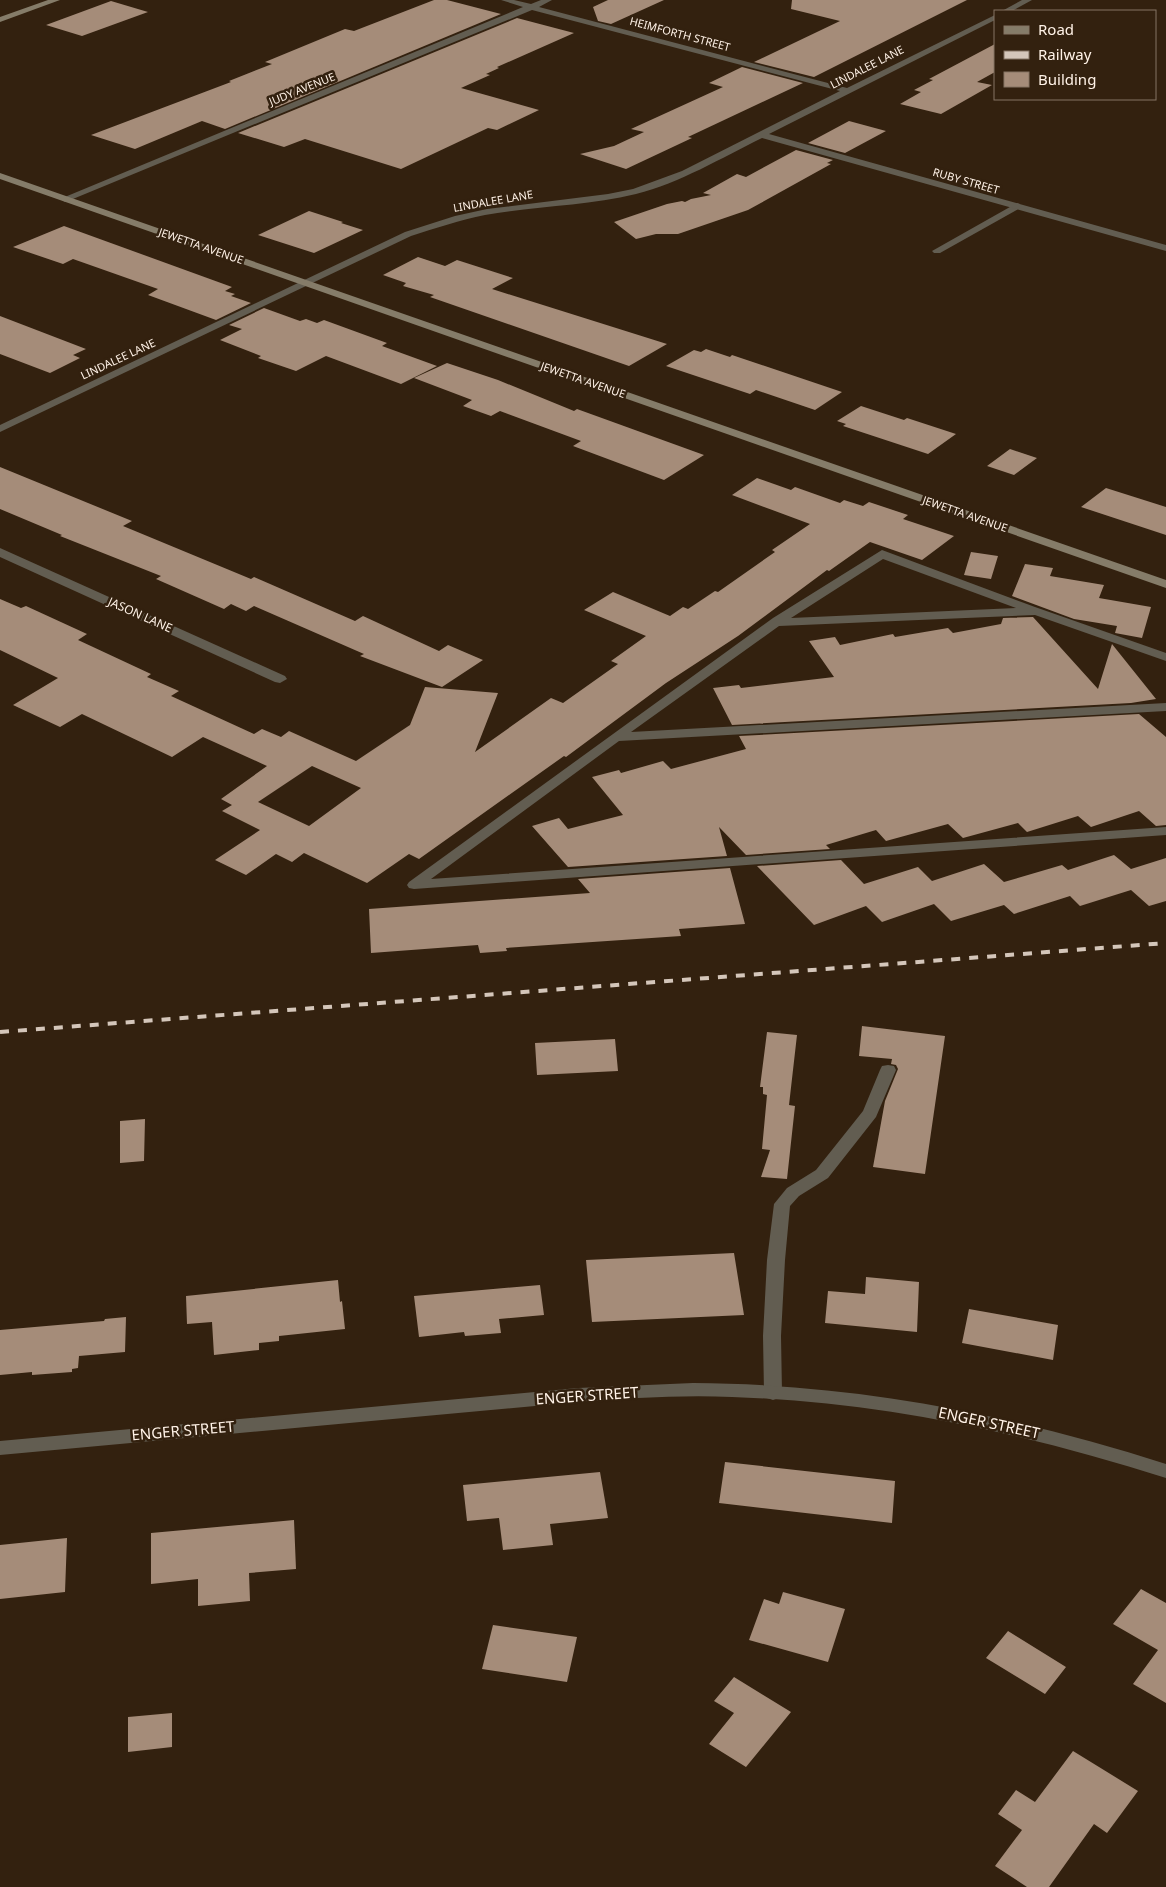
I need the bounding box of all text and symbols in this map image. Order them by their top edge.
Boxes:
legend [994,10,1156,100]
street label: HEIMFORTH STREET [628,13,732,54]
text: Road [1038,19,1074,39]
street label: LINDALEE LANE [827,42,906,92]
text: Railway [1038,44,1092,64]
street label: JUDY AVENUE [266,68,337,109]
text: Building [1038,69,1096,89]
street label: RUBY STREET [931,164,1001,197]
street label: LINDALEE LANE [452,186,534,215]
street label: JEWETTA AVENUE [156,224,246,267]
street label: LINDALEE LANE [78,335,158,382]
street label: JEWETTA AVENUE [538,358,628,401]
street label: JEWETTA AVENUE [920,492,1010,535]
street label: JASON LANE [104,592,175,636]
street label: ENGER STREET [535,1381,640,1409]
street label: ENGER STREET [937,1402,1042,1443]
street label: ENGER STREET [131,1415,236,1444]

